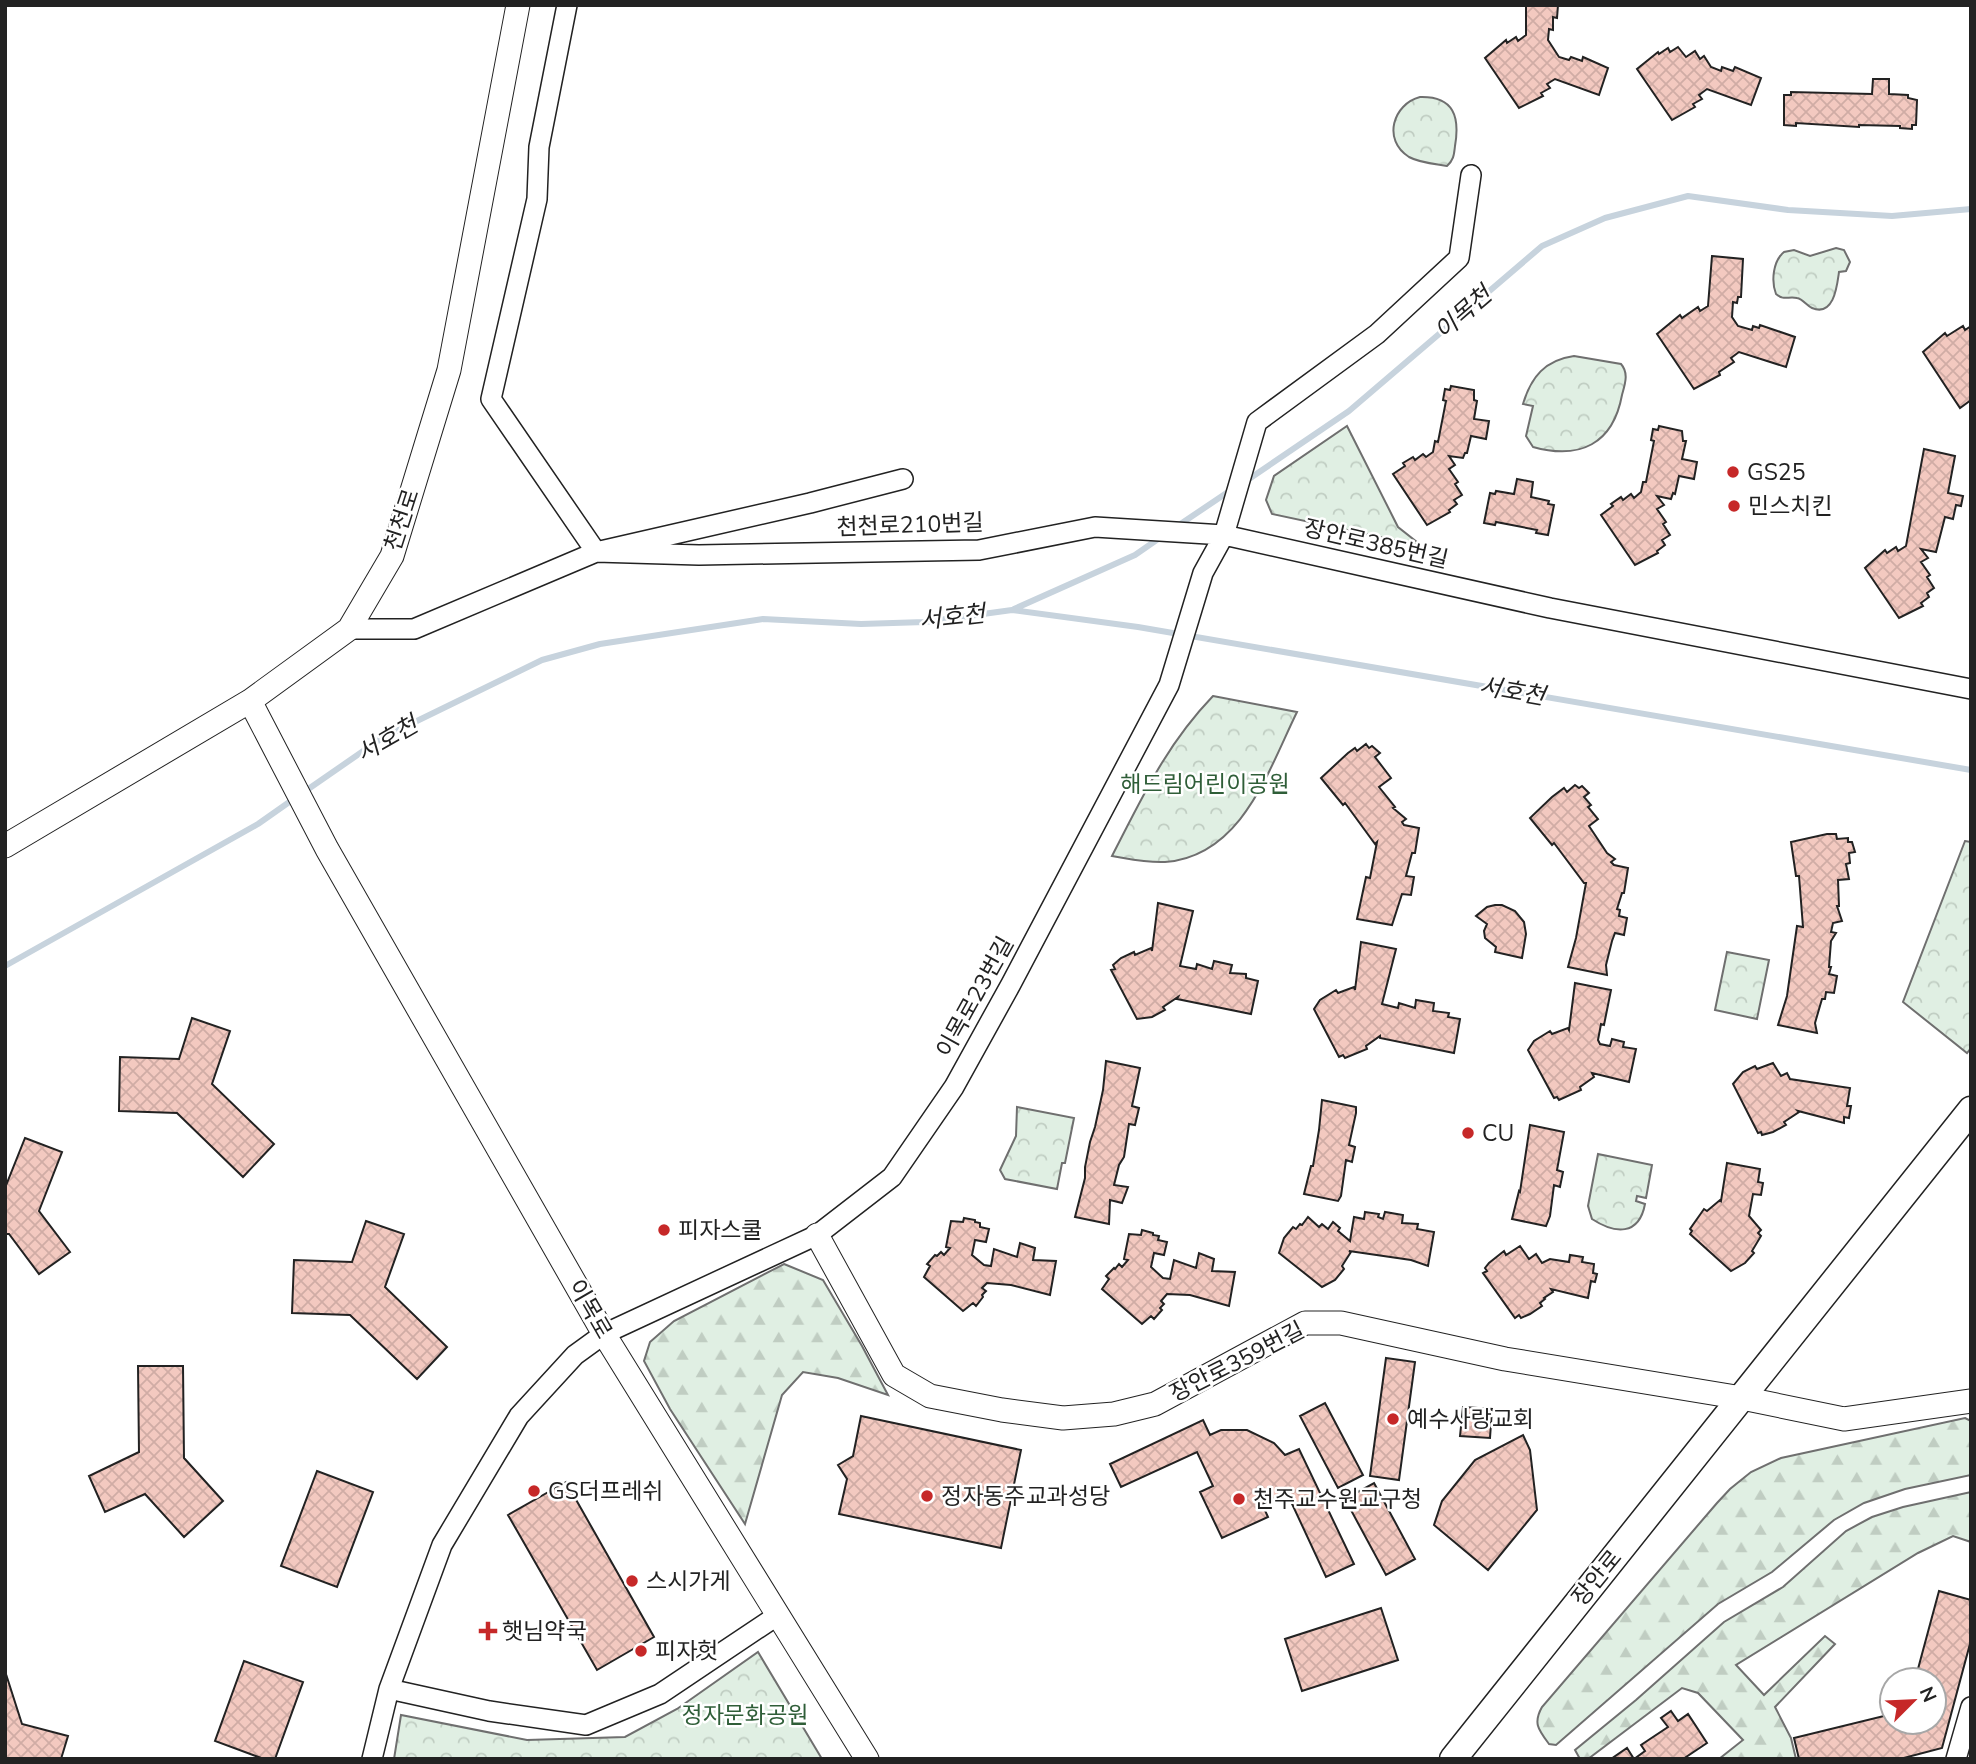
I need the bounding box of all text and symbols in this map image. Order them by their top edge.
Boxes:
water label: 이목천 [1428,277,1501,347]
place label: GS25 [1747,457,1805,488]
marker: GS25 [1725,464,1741,480]
street label: 천천로 [377,485,427,555]
place label: 민스치킨 [1748,491,1833,522]
marker: 민스치킨 [1726,498,1742,514]
street label: 천천로210번길 [836,507,984,543]
street label: 장안로385번길 [1301,512,1451,576]
water label: 서호천 [917,597,990,636]
water label: 서호천 [1477,669,1550,713]
water label: 서호천 [350,707,426,769]
park label: 해드림어린이공원 [1120,769,1290,800]
street label: 이목로23번길 [929,931,1021,1063]
place label: CU [1482,1118,1514,1149]
marker: CU [1460,1125,1476,1141]
place label: 피자스쿨 [678,1215,763,1246]
marker: 피자스쿨 [656,1222,672,1238]
street label: 이목로 [561,1274,619,1344]
street label: 장안로359번길 [1164,1315,1310,1409]
place label: 예수사랑교회 [1407,1404,1534,1435]
marker: 예수사랑교회 [1385,1411,1401,1427]
place label: GS더프레쉬 [548,1476,663,1507]
place label: 정자동주교과성당 [941,1481,1110,1512]
marker: GS더프레쉬 [526,1483,542,1499]
place label: 천주교수원교구청 [1253,1484,1422,1515]
marker: 정자동주교과성당 [919,1488,935,1504]
marker: 천주교수원교구청 [1231,1491,1247,1507]
street label: 장안로 [1565,1544,1629,1612]
place label: 스시가게 [646,1566,731,1597]
marker: 스시가게 [624,1573,640,1589]
place label: 햇님약국 [502,1616,587,1647]
marker: 햇님약국 [480,1623,496,1639]
place label: 피자헛 [655,1636,718,1667]
marker: 피자헛 [633,1643,649,1659]
north arrow [1878,1666,1948,1736]
text: N [1913,1683,1942,1706]
park label: 정자문화공원 [682,1700,808,1731]

